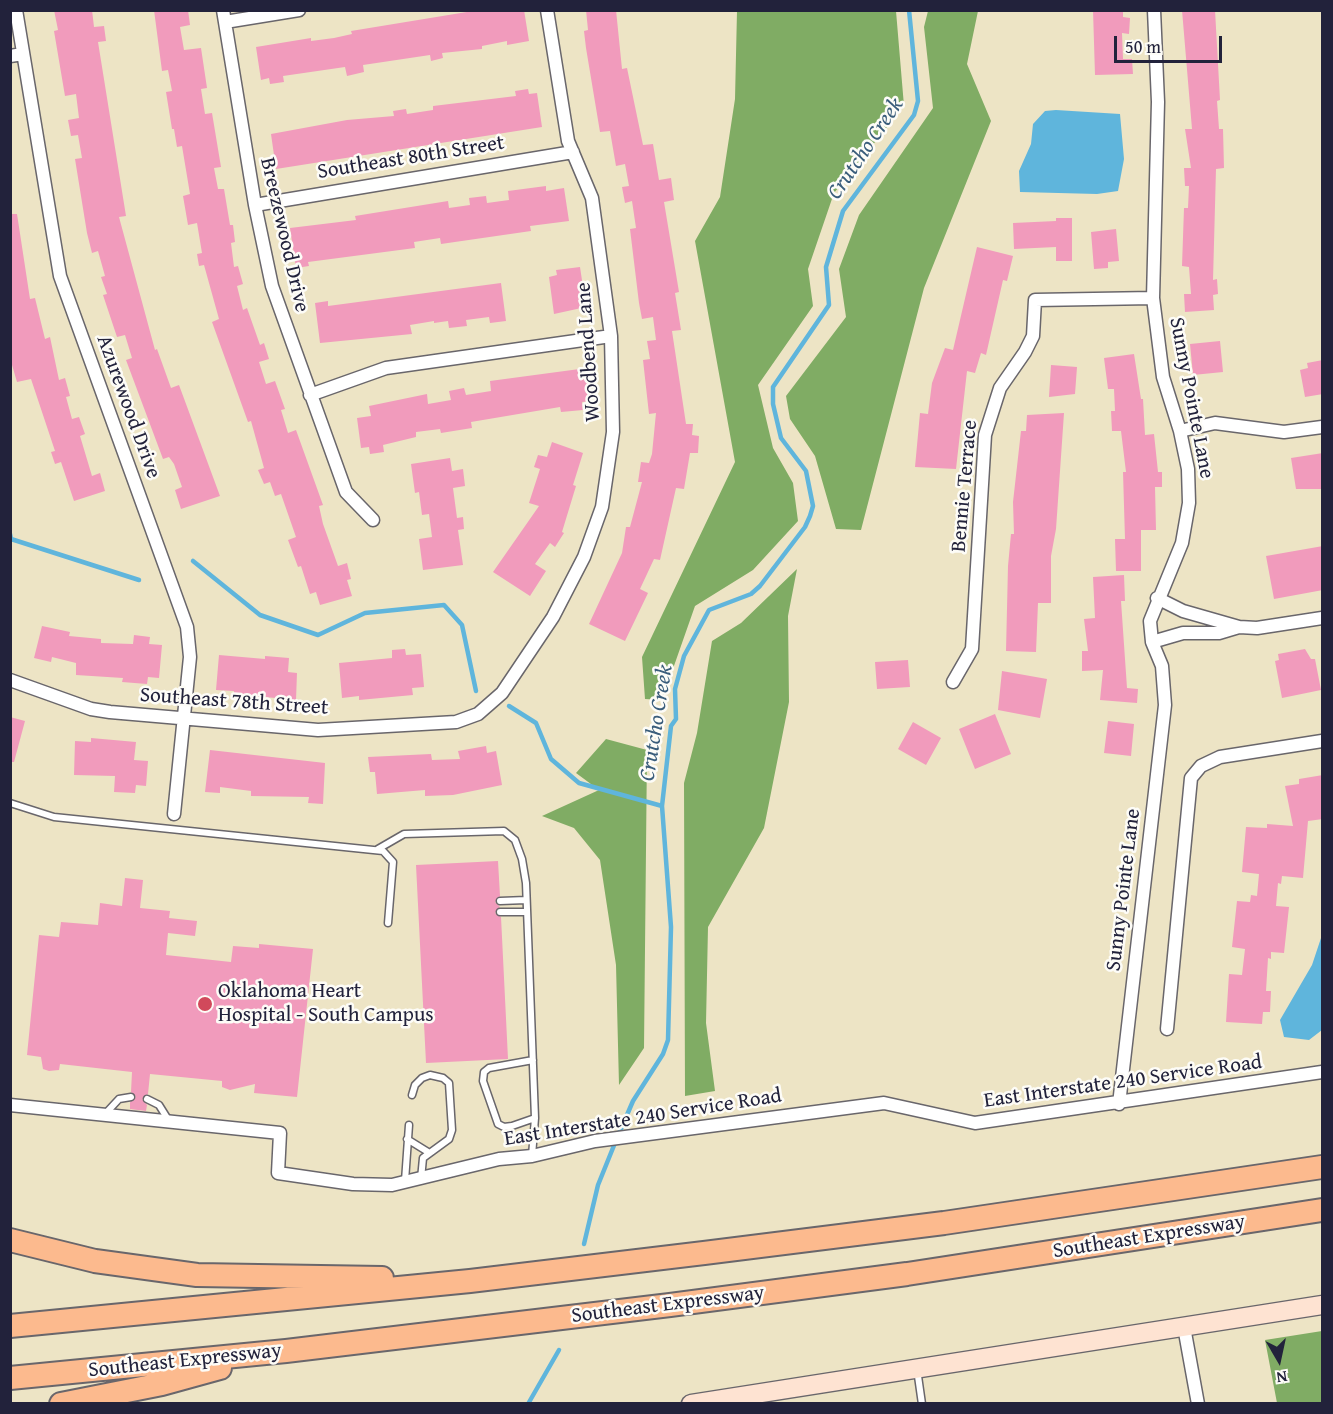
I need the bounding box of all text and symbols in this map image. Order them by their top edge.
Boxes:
scale bar [1117,24,1225,62]
text: 50 m [1125,33,1161,60]
water label: Crutcho Creek [822,93,910,205]
street label: Southeast 80th Street [316,131,506,185]
street label: Breezewood Drive [254,155,314,315]
street label: Woodbend Lane [572,281,606,423]
street label: Sunny Pointe Lane [1163,315,1219,481]
street label: Azurewood Drive [90,332,166,482]
street label: Bennie Terrace [947,419,983,553]
water label: Crutcho Creek [635,663,679,783]
street label: Southeast 78th Street [139,683,329,721]
street label: Sunny Pointe Lane [1102,807,1146,973]
place label: Oklahoma Heart Hospital - South Campus [218,979,434,1029]
marker: Oklahoma Heart Hospital - South Campus [196,995,214,1013]
street label: East Interstate 240 Service Road [982,1050,1264,1114]
street label: East Interstate 240 Service Road [503,1084,783,1152]
street label: Southeast Expressway [1051,1209,1247,1265]
street label: Southeast Expressway [570,1281,766,1329]
north arrow [1249,1330,1309,1390]
street label: Southeast Expressway [87,1338,283,1384]
text: N [1275,1365,1289,1390]

